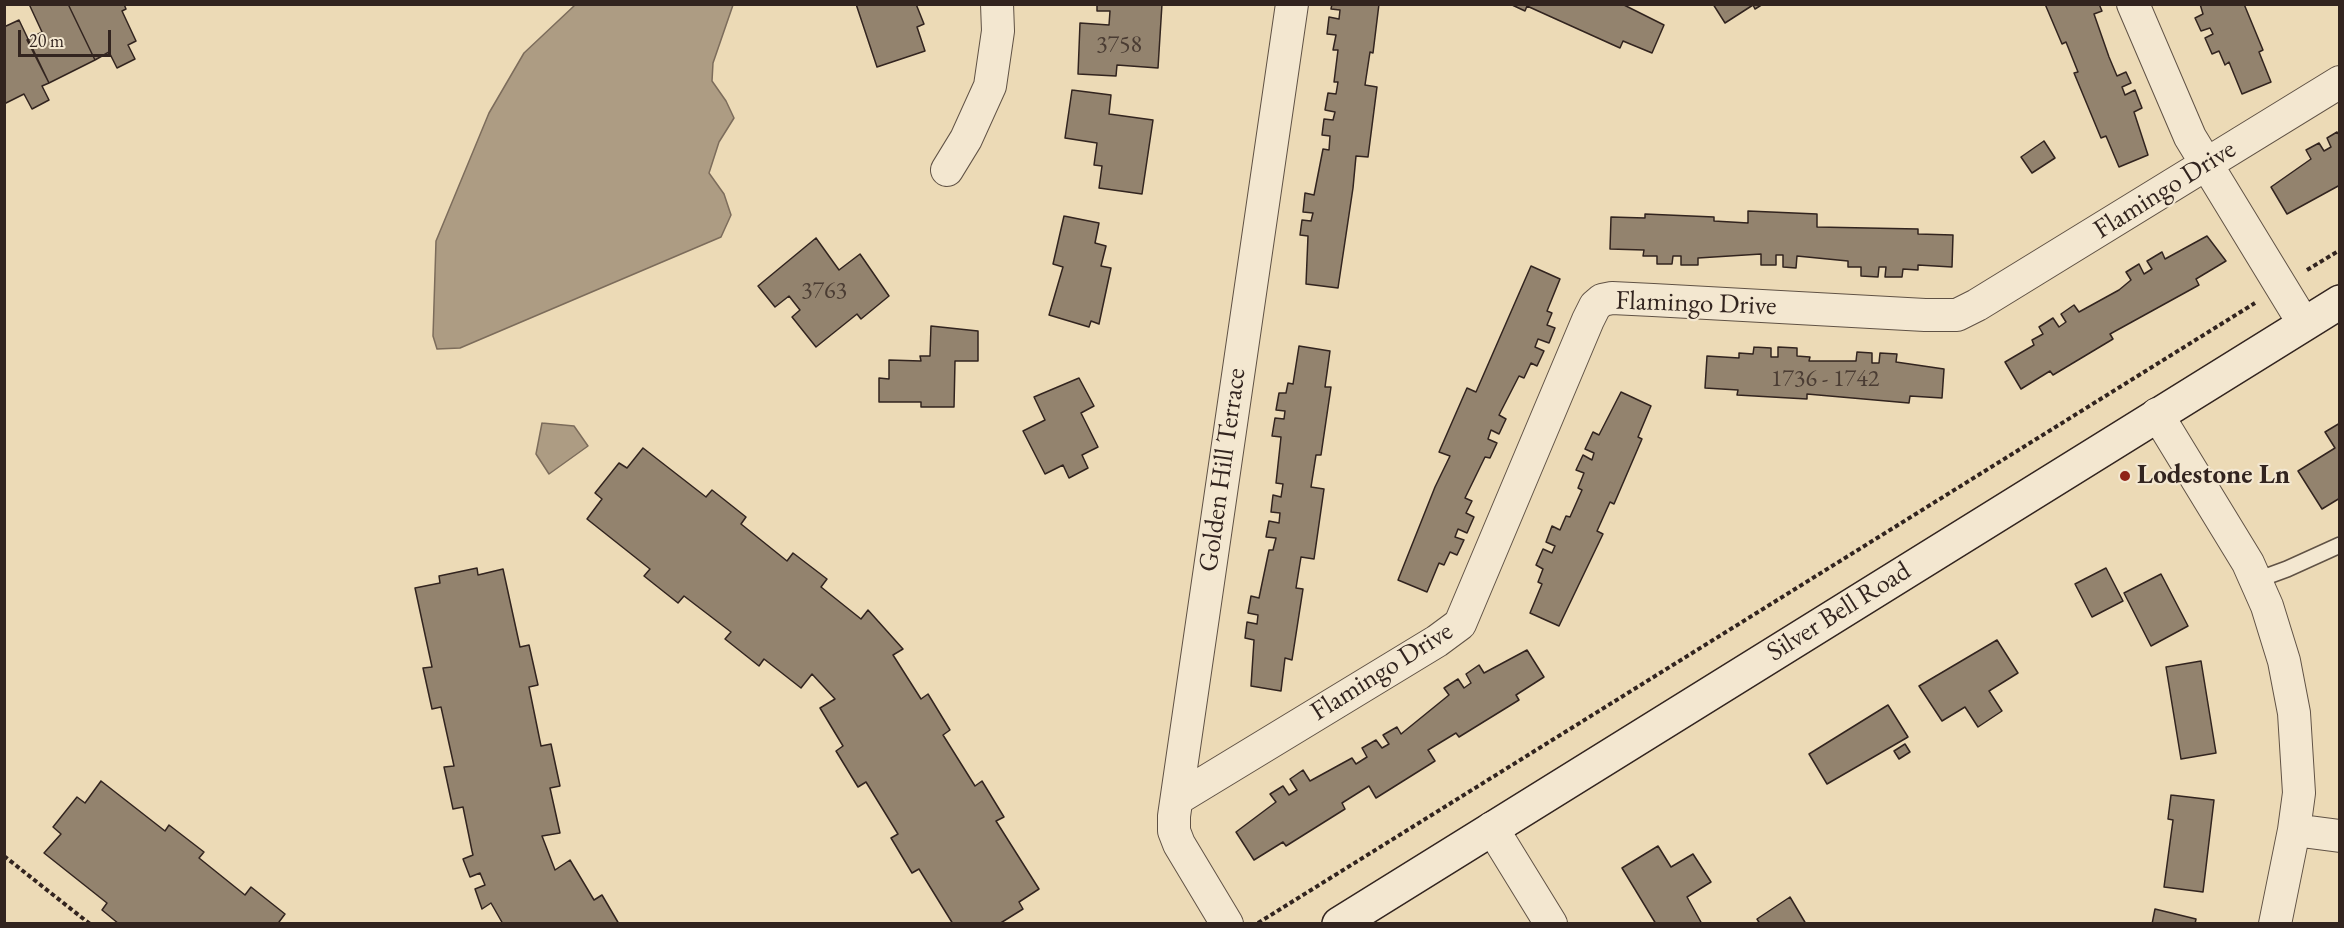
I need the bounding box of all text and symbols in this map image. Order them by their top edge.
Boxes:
scale bar [21,18,114,56]
text: 20 m [29,29,64,52]
house number: 3758 [1096,31,1142,59]
street label: Flamingo Drive [2088,134,2242,246]
house number: 3763 [801,277,847,305]
street label: Flamingo Drive [1615,285,1777,323]
house number: 1736 - 1742 [1771,365,1879,393]
street label: Golden Hill Terrace [1193,366,1253,574]
place label: Lodestone Ln [2137,460,2290,492]
marker: Lodestone Ln [2118,469,2132,483]
street label: Silver Bell Road [1761,555,1917,669]
street label: Flamingo Drive [1305,616,1459,728]

